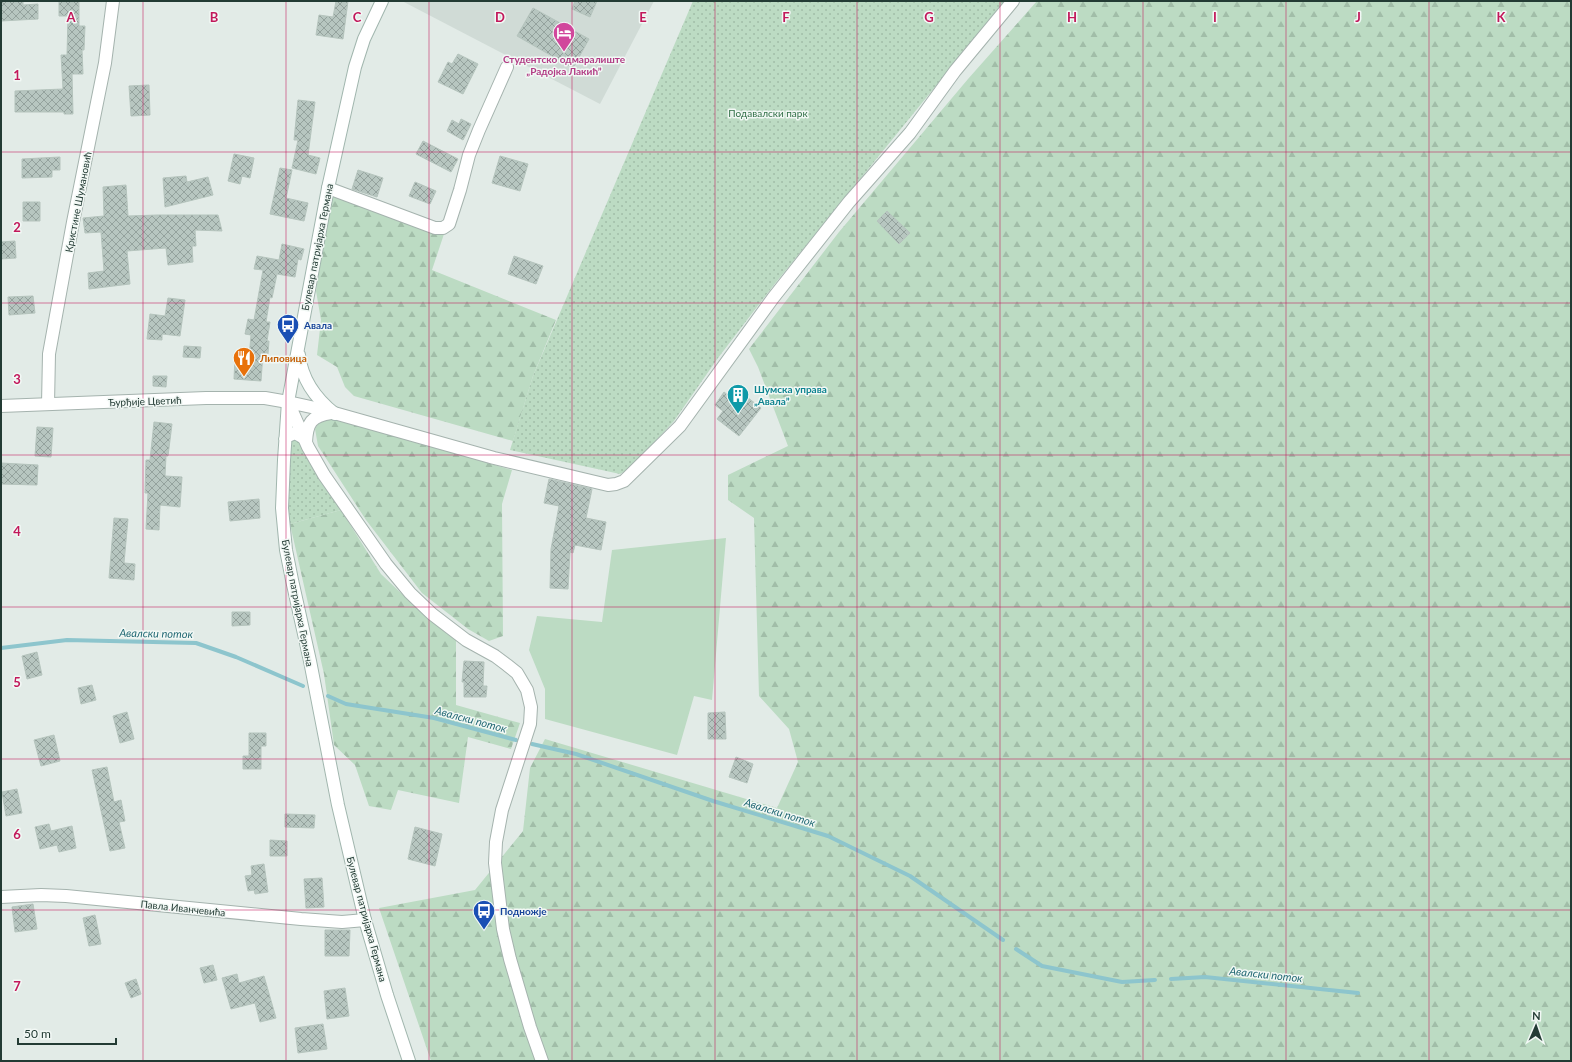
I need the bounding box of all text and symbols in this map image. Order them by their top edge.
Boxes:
text: A [65,9,76,25]
text: B [210,9,219,25]
text: C [353,9,362,25]
text: D [495,9,505,25]
text: E [639,9,647,25]
text: F [782,9,790,25]
text: G [924,9,934,25]
text: H [1067,9,1077,25]
text: I [1213,9,1217,25]
text: J [1355,9,1361,25]
text: K [1497,9,1507,25]
hotel icon: Студентско одмаралиште „Радојка Лакић” [551,20,577,53]
place label: Студентско одмаралиште „Радојка Лакић” [503,53,626,77]
text: 1 [13,67,21,83]
park label: Подавалски парк [728,107,808,119]
street label: Кристине Шумановић [62,151,94,253]
street label: Булевар патријарха Германа [299,182,335,312]
text: 2 [13,219,21,235]
bus stop icon: Авала [275,312,301,345]
place label: Авала [303,319,332,331]
restaurant icon: Липовица [231,345,257,378]
place label: Липовица [259,352,307,364]
text: 3 [13,371,21,387]
building icon: Шумска управа „Авала” [725,382,751,415]
place label: Шумска управа „Авала” [754,383,827,407]
street label: Ђурђије Цветић [108,394,182,408]
text: 4 [13,523,21,539]
street label: Булевар патријарха Германа [280,538,316,668]
water label: Авалски поток [118,626,194,640]
text: 5 [13,674,21,690]
water label: Авалски поток [433,703,509,735]
water label: Авалски поток [742,795,818,829]
text: 6 [13,826,21,842]
street label: Булевар патријарха Германа [344,855,390,983]
street label: Павла Иванчевића [140,898,226,918]
bus stop icon: Подножје [471,898,497,931]
place label: Подножје [500,905,547,917]
water label: Авалски поток [1228,964,1304,984]
text: 7 [13,978,21,994]
north arrow [1516,1006,1556,1046]
text: N [1532,1009,1541,1022]
scale bar [18,1020,116,1046]
text: 50 m [24,1026,51,1041]

